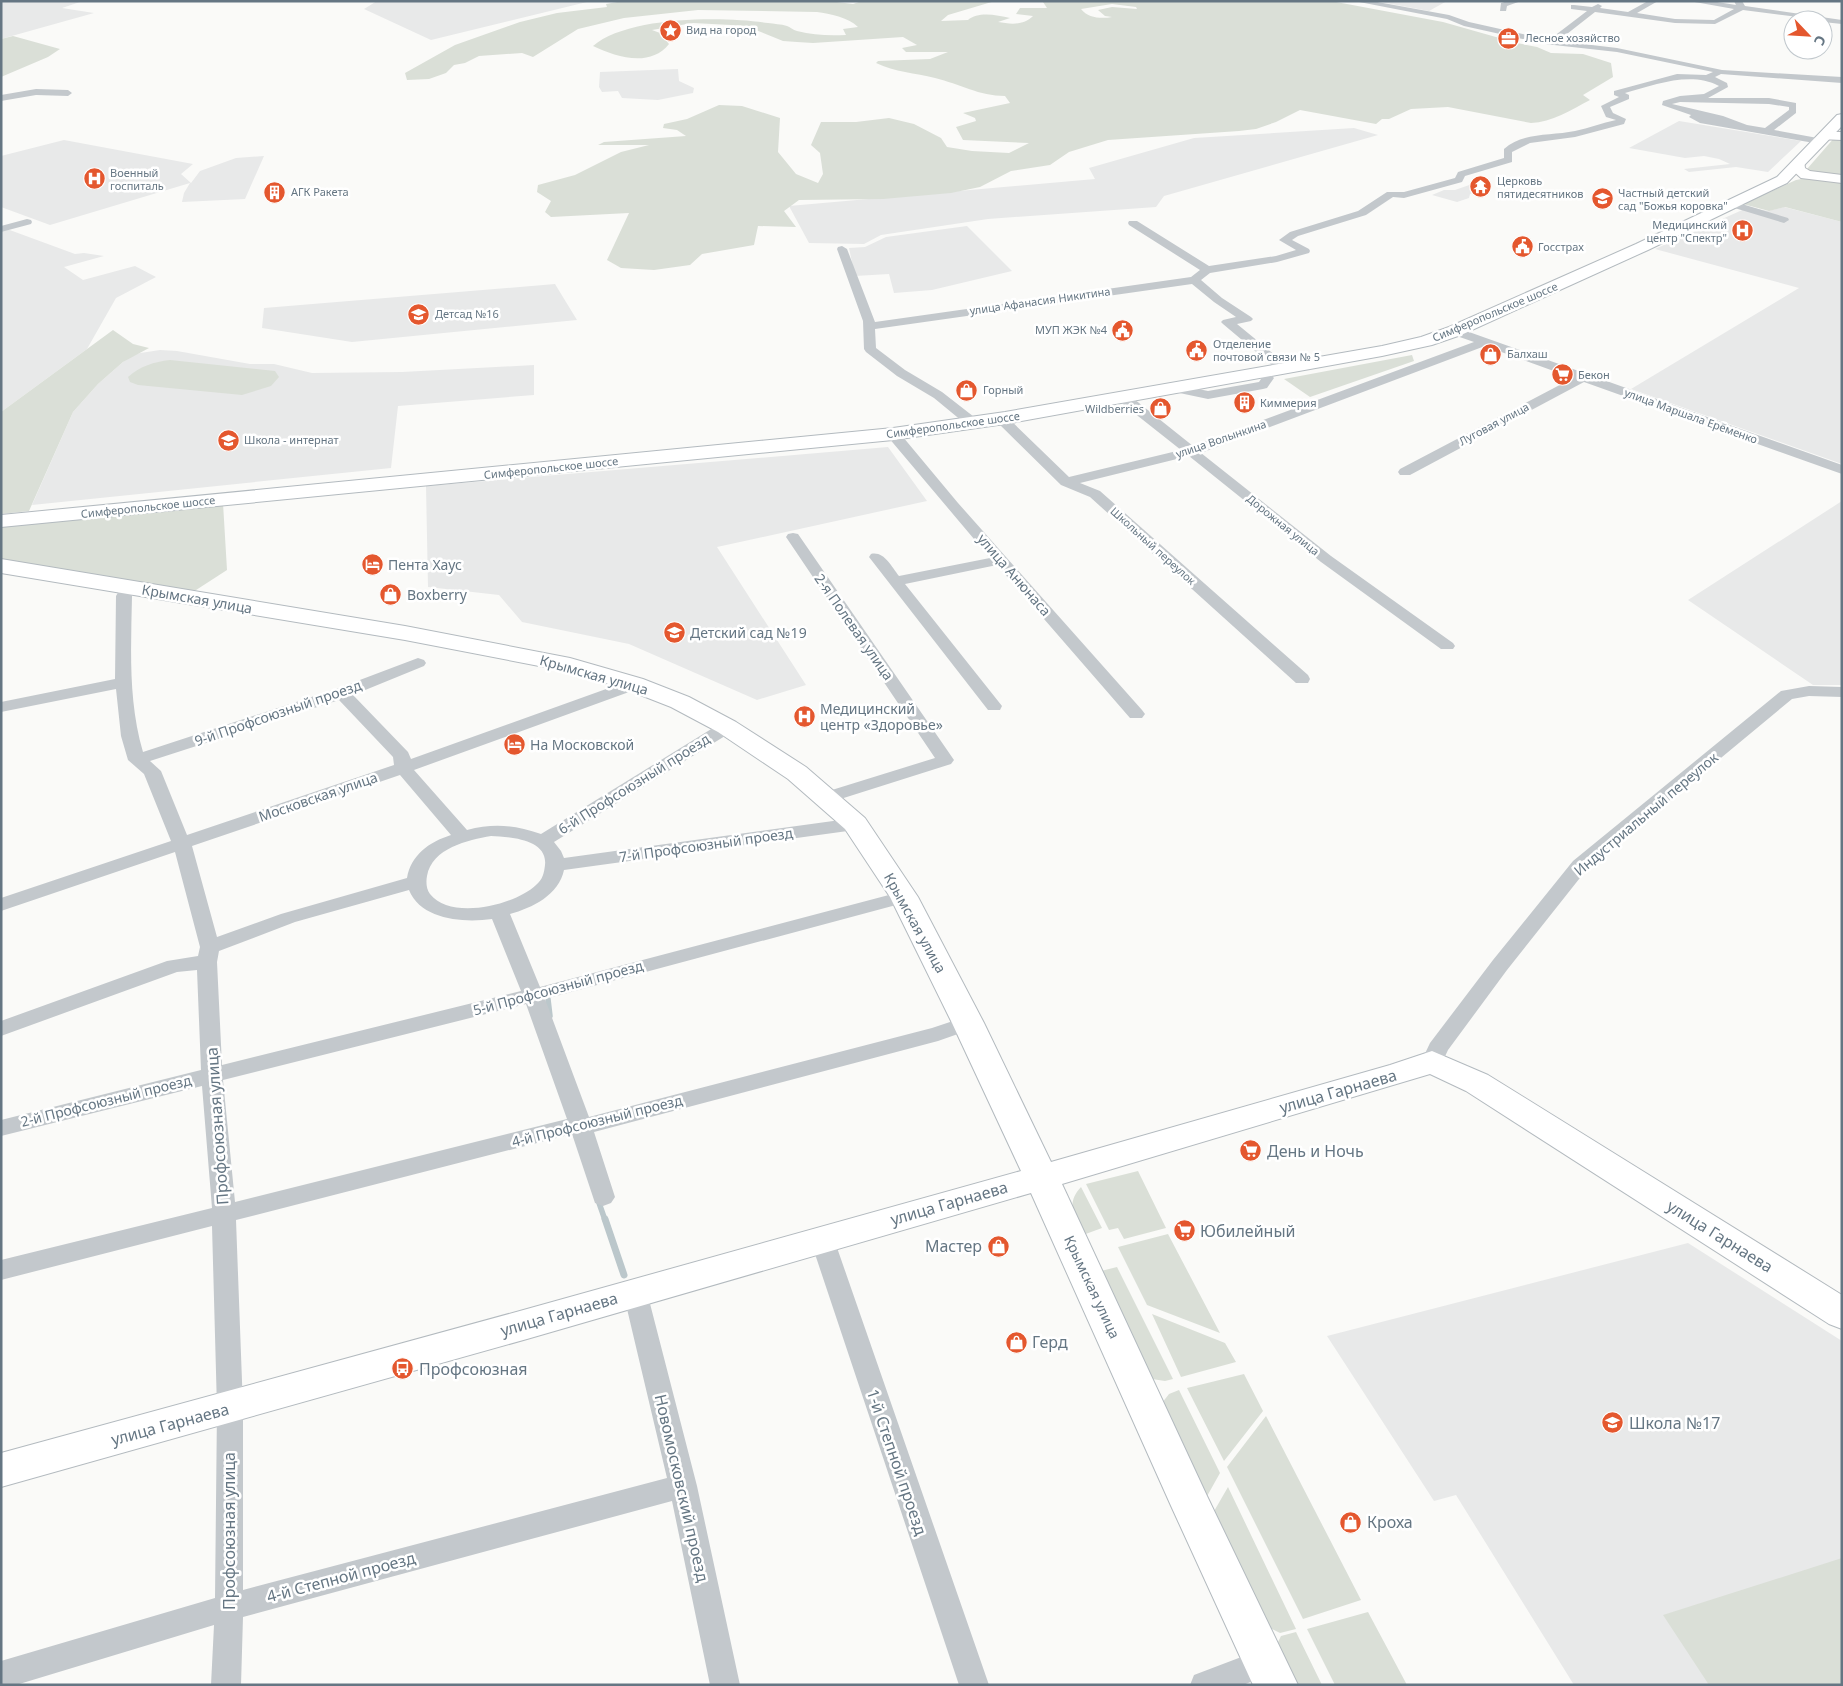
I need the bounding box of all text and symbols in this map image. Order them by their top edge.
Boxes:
north arrow [1783,10,1833,60]
place icon: Вид на город [658,18,682,42]
place label: Вид на город [686,22,757,37]
office icon: Лесное хозяйство [1497,26,1521,50]
place label: Лесное хозяйство [1525,30,1620,45]
text: С [1810,33,1831,49]
place label: Военный госпиталь [110,165,164,193]
hospital icon: Военный госпиталь [82,167,106,191]
place label: Церковь пятидесятников [1497,173,1583,201]
temple icon: Церковь пятидесятников [1469,175,1493,199]
building icon: АГК Ракета [263,180,287,204]
place label: АГК Ракета [291,184,349,199]
place label: Частный детский сад "Божья коровка" [1618,185,1728,213]
school or university icon: Частный детский сад "Божья коровка" [1590,187,1614,211]
place label: Медицинский центр "Спектр" [1646,217,1727,245]
hospital icon: Медицинский центр "Спектр" [1731,219,1755,243]
public building icon: Госстрах [1510,235,1534,259]
place label: Госстрах [1538,239,1584,254]
street label: Симферопольское шоссе [1430,278,1560,345]
street label: улица Афанасия Никитина [969,283,1111,318]
school or university icon: Детсад №16 [407,302,431,326]
place label: Детсад №16 [435,306,499,321]
public building icon: МУП ЖЭК №4 [1111,318,1135,342]
place label: МУП ЖЭК №4 [1035,322,1108,337]
place label: Отделение почтовой связи № 5 [1213,336,1320,364]
public building icon: Отделение почтовой связи № 5 [1185,338,1209,362]
shop icon: Балхаш [1479,342,1503,366]
place label: Балхаш [1507,346,1548,361]
supermarket icon: Бекон [1550,363,1574,387]
place label: Бекон [1578,367,1610,382]
shop icon: Горный [955,378,979,402]
place label: Горный [983,382,1023,397]
street label: улица Маршала Ерёменко [1623,384,1760,447]
building icon: Киммерия [1232,391,1256,415]
place label: Киммерия [1260,395,1317,410]
shop icon: Wildberries [1148,397,1172,421]
street label: Луговая улица [1456,399,1531,448]
place label: Wildberries [1085,401,1144,416]
street label: Симферопольское шоссе [885,408,1021,441]
street label: улица Волынкина [1174,416,1268,461]
school or university icon: Школа - интернат [216,428,240,452]
place label: Школа - интернат [244,432,339,447]
street label: Симферопольское шоссе [483,453,619,482]
street label: Дорожная улица [1244,491,1323,558]
street label: Симферопольское шоссе [80,492,216,521]
street label: Школьный переулок [1108,503,1199,588]
street label: улица Анюнаса [973,530,1055,620]
hotel icon: Пента Хаус [360,553,384,577]
place label: Пента Хаус [388,555,462,574]
street label: 2-я Полевая улица [811,570,898,684]
street label: Крымская улица [140,579,254,618]
shop icon: Boxberry [379,583,403,607]
place label: Boxberry [407,585,468,604]
school or university icon: Детский сад №19 [662,621,686,645]
place label: Детский сад №19 [690,623,807,642]
street label: Крымская улица [538,650,651,699]
street label: 9-й Профсоюзный проезд [192,675,364,750]
place label: Медицинский центр «Здоровье» [820,699,943,734]
hospital icon: Медицинский центр «Здоровье» [792,705,816,729]
street label: 6-й Профсоюзный проезд [554,729,714,838]
hotel icon: На Московской [502,733,526,757]
place label: На Московской [530,735,634,754]
street label: Индустриальный переулок [1570,747,1722,880]
street label: Московская улица [256,767,380,826]
street label: 7-й Профсоюзный проезд [618,823,795,866]
street label: Крымская улица [880,869,951,976]
street label: 5-й Профсоюзный проезд [471,956,645,1019]
street label: Профсоюзная улица [201,1046,233,1206]
street label: улица Гарнаева [1277,1064,1399,1118]
street label: 2-й Профсоюзный проезд [19,1070,194,1131]
street label: 4-й Профсоюзный проезд [510,1090,685,1151]
supermarket icon: День и Ночь [1239,1139,1263,1163]
place label: День и Ночь [1267,1140,1364,1162]
street label: улица Гарнаева [888,1176,1010,1230]
street label: улица Гарнаева [1663,1195,1777,1277]
supermarket icon: Юбилейный [1172,1219,1196,1243]
place label: Юбилейный [1200,1220,1296,1242]
street label: Крымская улица [1060,1232,1125,1342]
shop icon: Мастер [986,1234,1010,1258]
place label: Мастер [925,1235,982,1257]
street label: улица Гарнаева [498,1287,620,1341]
shop icon: Герд [1004,1330,1028,1354]
place label: Герд [1032,1331,1068,1353]
bus stop icon: Профсоюзная [391,1357,415,1381]
place label: Профсоюзная [419,1358,528,1380]
street label: 1-й Степной проезд [862,1386,932,1538]
street label: Новомосковский проезд [650,1392,714,1584]
street label: улица Гарнаева [109,1398,231,1450]
school or university icon: Школа №17 [1601,1411,1625,1435]
place label: Школа №17 [1629,1412,1720,1434]
street label: Профсоюзная улица [218,1452,240,1610]
shop icon: Кроха [1339,1510,1363,1534]
place label: Кроха [1367,1511,1413,1533]
street label: 4-й Степной проезд [264,1546,418,1607]

